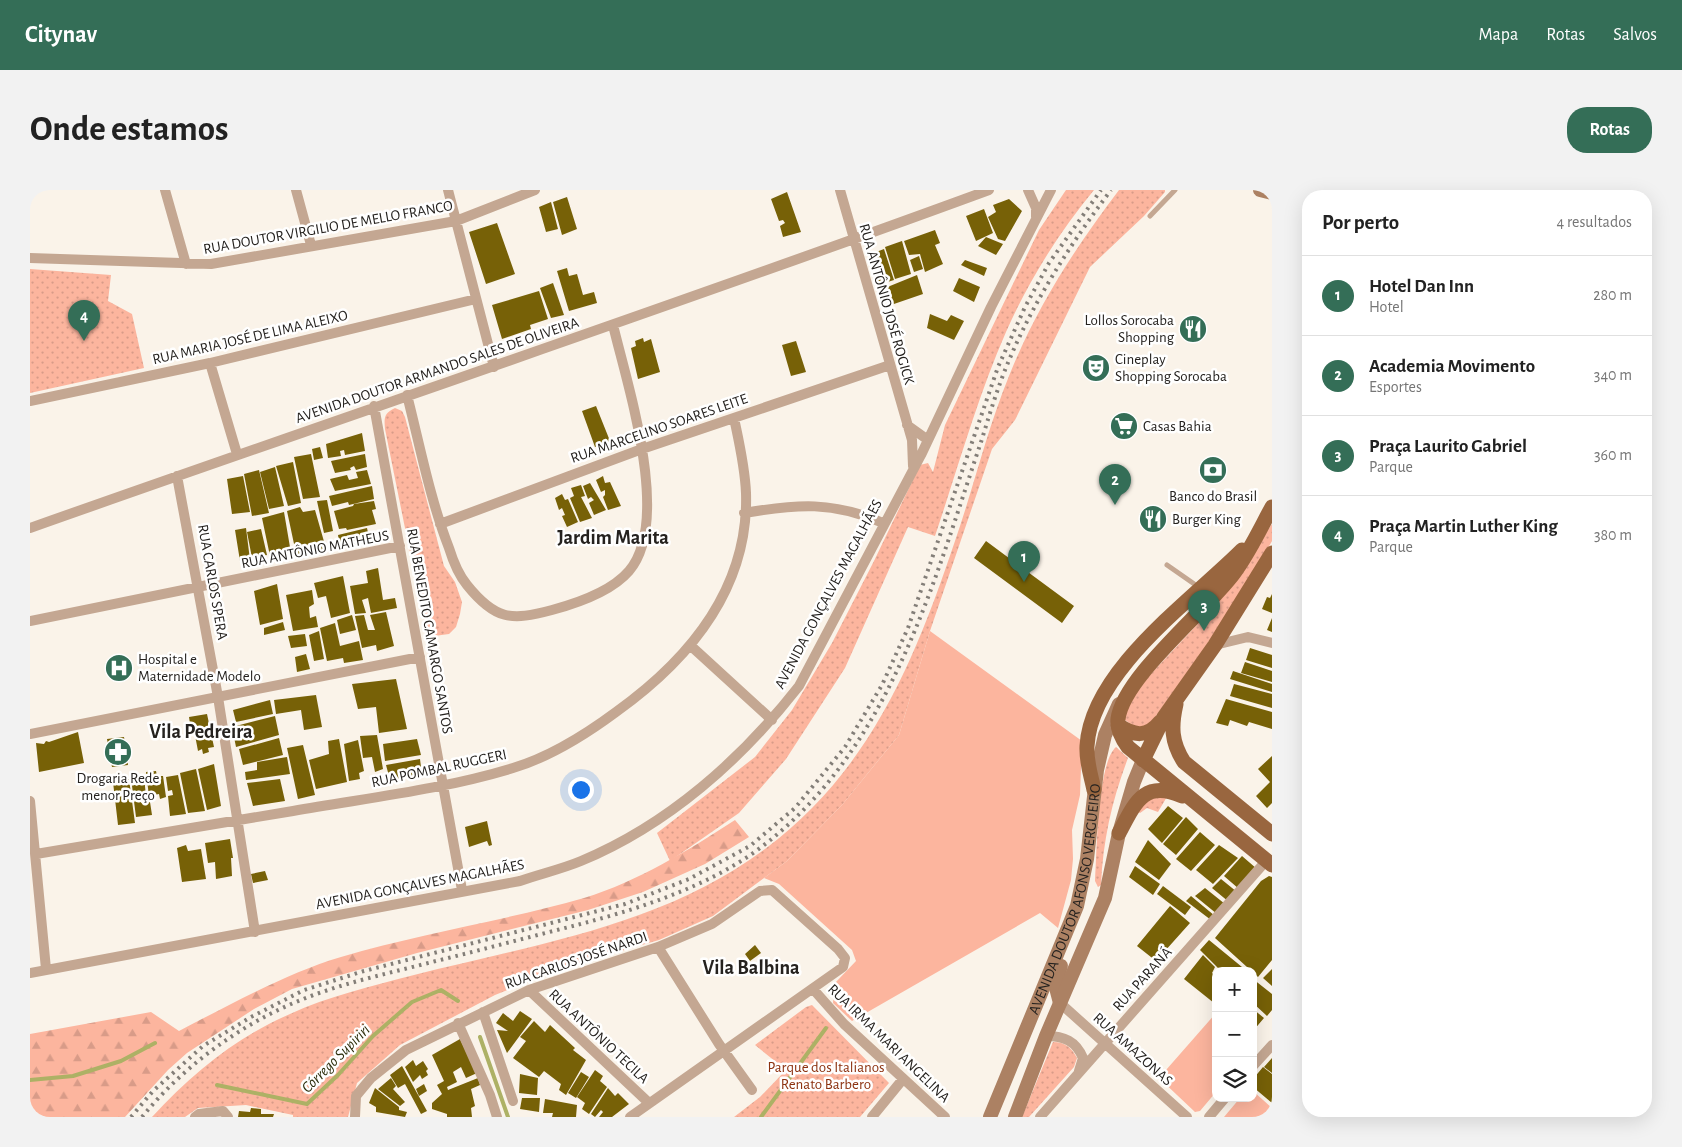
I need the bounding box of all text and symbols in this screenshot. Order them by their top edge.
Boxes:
text: Citynav [25,23,97,47]
text: Mapa [1479,26,1518,44]
text: Rotas [1546,26,1585,44]
text: Salvos [1613,26,1657,44]
button: Rotas [1567,107,1652,153]
text: Onde estamos [30,112,229,147]
street label: RUA DOUTOR VIRGILIO DE MELLO FRANCO [202,198,454,257]
text: Por perto [1322,212,1399,233]
text: 4 resultados [1557,214,1632,230]
street label: RUA ANTÔNIO JOSÉ ROGICK [856,222,919,387]
text: Hotel Dan Inn [1369,277,1474,296]
text: 1 [1335,287,1341,303]
text: 280 m [1593,287,1632,303]
text: Hotel [1369,299,1404,315]
pin: 4 [68,300,100,341]
street label: RUA MARIA JOSÉ DE LIMA ALEIXO [151,306,349,367]
place label: Lollos Sorocaba Shopping [1084,313,1175,345]
restaurant icon: Lollos Sorocaba Shopping [1178,314,1208,344]
street label: AVENIDA DOUTOR ARMANDO SALES DE OLIVEIRA [294,315,581,426]
place label: Cineplay Shopping Sorocaba [1115,352,1227,384]
theatre icon: Cineplay Shopping Sorocaba [1081,353,1111,383]
text: Academia Movimento [1369,357,1535,376]
text: 2 [1334,367,1342,383]
text: 340 m [1594,367,1632,383]
text: Esportes [1369,379,1422,395]
street label: RUA MARCELINO SOARES LEITE [569,391,750,466]
supermarket icon: Casas Bahia [1109,411,1139,441]
place label: Casas Bahia [1143,419,1212,434]
text: Praça Laurito Gabriel [1369,437,1527,456]
text: 3 [1335,447,1341,463]
text: 360 m [1594,447,1632,463]
bank icon: Banco do Brasil [1198,455,1228,485]
text: Parque [1369,459,1413,475]
pin: 2 [1099,464,1131,505]
place label: Banco do Brasil [1169,489,1257,504]
street label: AVENIDA GONÇALVES MAGALHÃES [771,497,885,691]
restaurant icon: Burger King [1138,504,1168,534]
place label: Burger King [1172,512,1242,527]
text: Praça Martin Luther King [1369,517,1558,536]
street label: RUA CARLOS SPERA [195,523,230,641]
street label: RUA ANTÔNIO MATHEUS [240,527,390,571]
street label: RUA BENEDITO CAMARGO SANTOS [404,527,455,735]
text: 4 [1334,527,1342,543]
text: 380 m [1594,527,1632,543]
district label: Jardim Marita [557,528,669,548]
text: Parque [1369,539,1413,555]
pin: 1 [1008,541,1040,582]
pin: 3 [1188,590,1220,631]
place label: Hospital e Maternidade Modelo [138,652,261,684]
hospital icon: Hospital e Maternidade Modelo [104,653,134,683]
district label: Vila Pedreira [149,722,253,742]
pharmacy icon: Drogaria Rede menor Preço [103,737,133,767]
street label: RUA POMBAL RUGGERI [370,747,508,790]
place label: Drogaria Rede menor Preço [76,771,160,803]
your location [568,777,594,803]
street label: AVENIDA DOUTOR AFONSO VERGUEIRO [1026,783,1103,1017]
street label: AVENIDA GONÇALVES MAGALHÃES [314,856,526,912]
street label: RUA CARLOS JOSÉ NARDI [502,927,649,992]
street label: RUA PARANÁ [1109,943,1175,1014]
district label: Vila Balbina [702,958,800,978]
map controls [1212,967,1257,1102]
button: + [1212,967,1257,1012]
street label: RUA IRMA MARI ANGELINA [825,981,953,1106]
street label: RUA ANTÔNIO TECILA [546,986,652,1087]
street label: RUA AMAZONAS [1090,1010,1175,1089]
button: − [1212,1012,1257,1057]
water label: Córrego Supiriri [298,1021,374,1097]
button: layers [1212,1057,1257,1102]
park label: Parque dos Italianos Renato Barbero [767,1060,885,1092]

